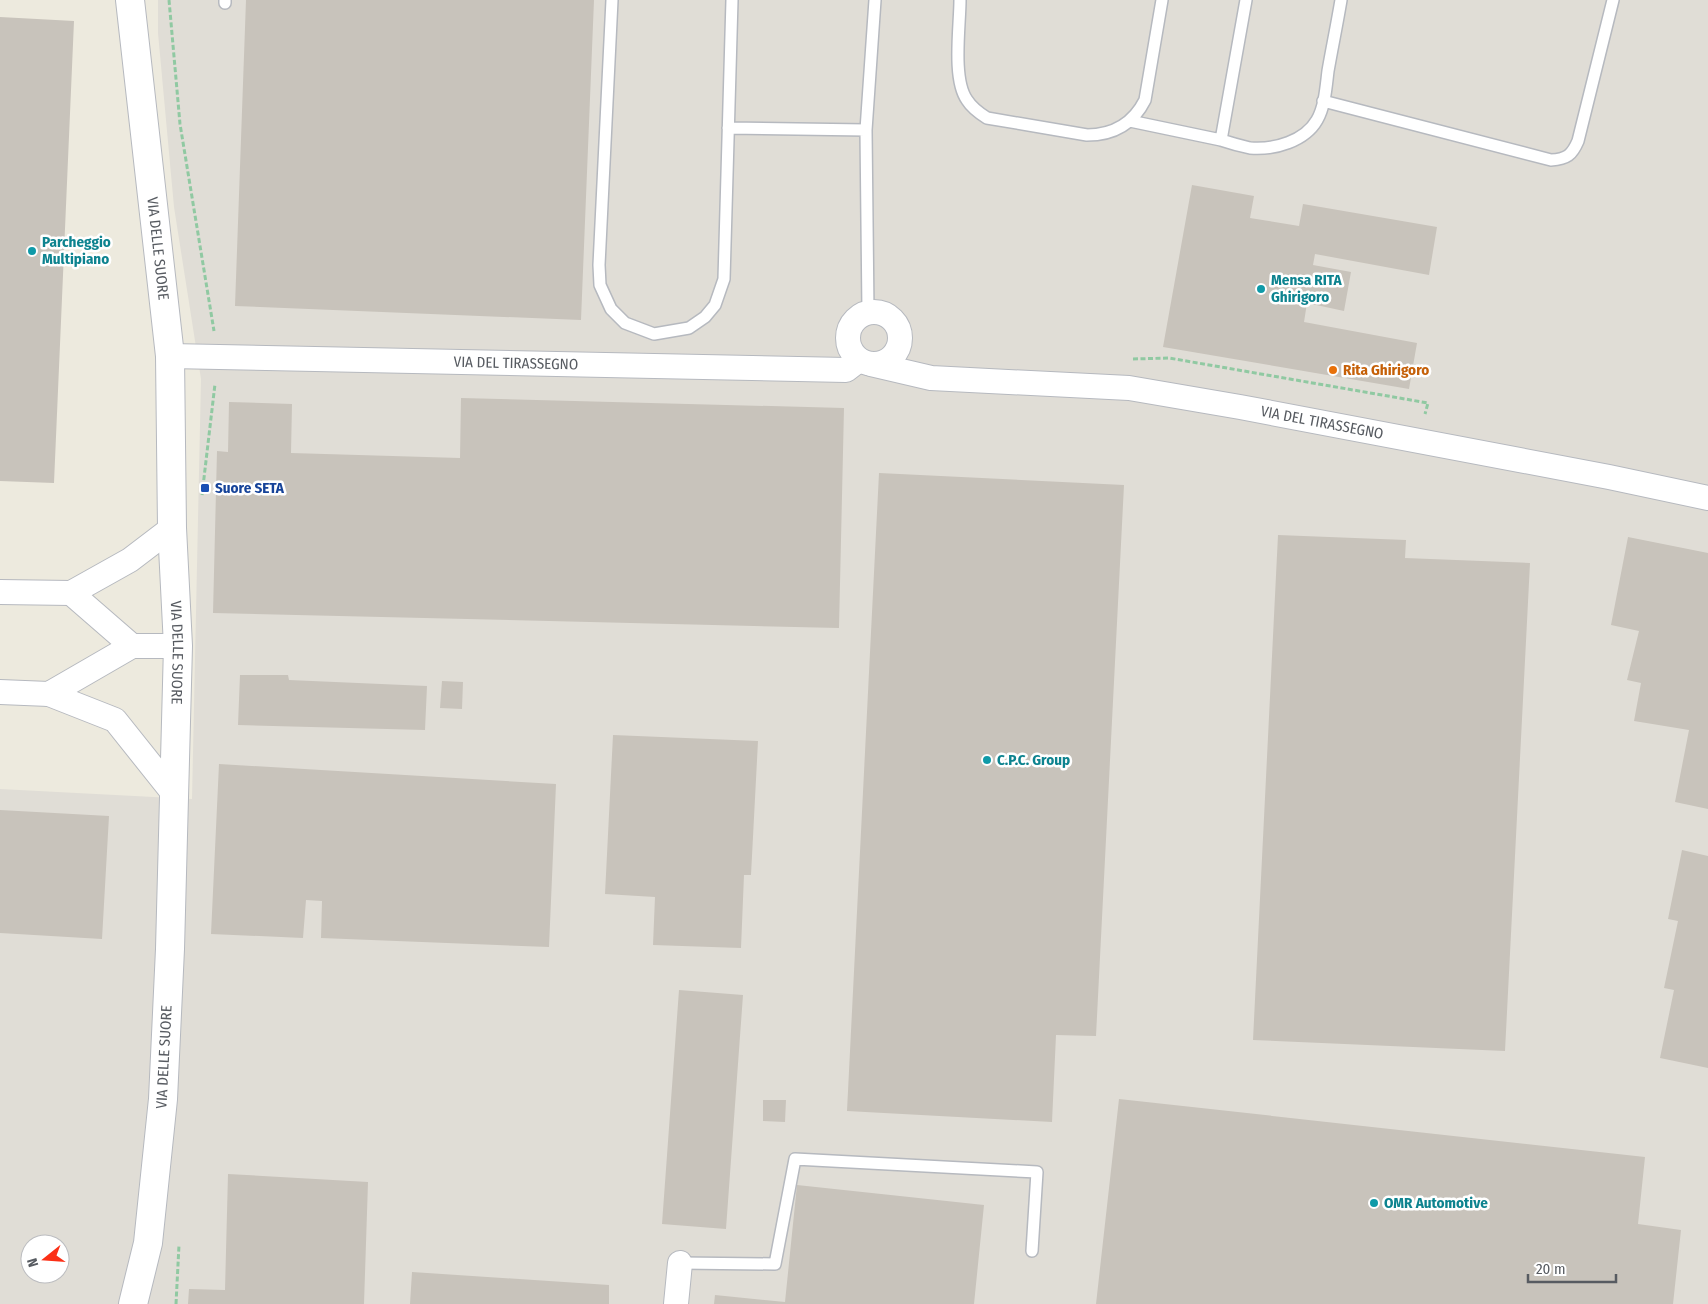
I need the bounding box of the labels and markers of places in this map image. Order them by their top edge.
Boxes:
place label: Parcheggio Multipiano [42,233,111,268]
marker: Parcheggio Multipiano [26,245,38,257]
place label: Mensa RITA Ghirigoro [1271,271,1342,306]
marker: Mensa RITA Ghirigoro [1255,283,1267,295]
place label: Rita Ghirigoro [1343,361,1429,379]
marker: Rita Ghirigoro [1327,364,1339,376]
place label: Suore SETA [215,479,285,497]
marker: Suore SETA [199,482,211,494]
place label: C.P.C. Group [997,751,1070,769]
marker: C.P.C. Group [981,754,993,766]
place label: OMR Automotive [1384,1194,1488,1212]
marker: OMR Automotive [1368,1197,1380,1209]

